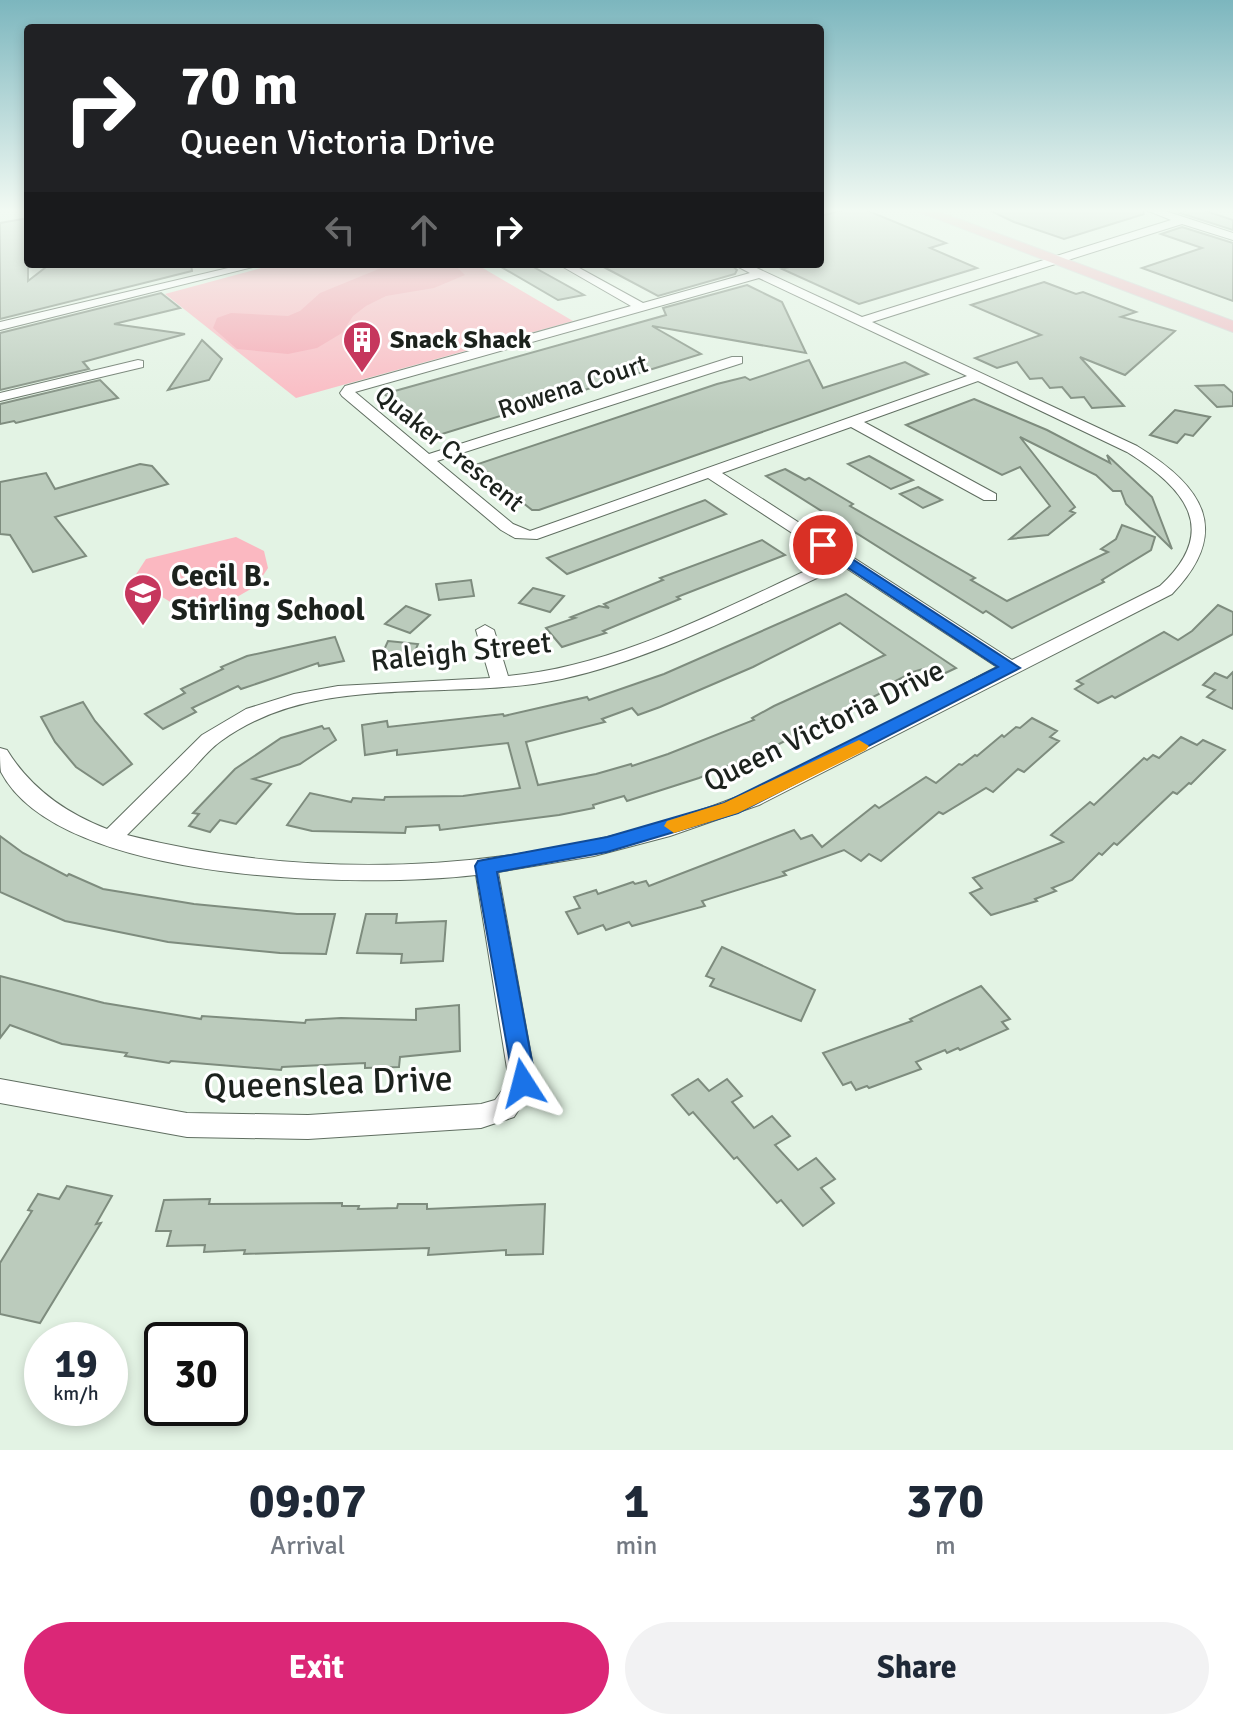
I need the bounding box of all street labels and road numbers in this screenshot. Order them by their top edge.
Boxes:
street label: Rowena Court [494,348,652,426]
street label: Quaker Crescent [368,379,530,519]
street label: Raleigh Street [369,624,553,680]
street label: Queen Victoria Drive [698,652,950,800]
street label: Queenslea Drive [203,1056,453,1110]

